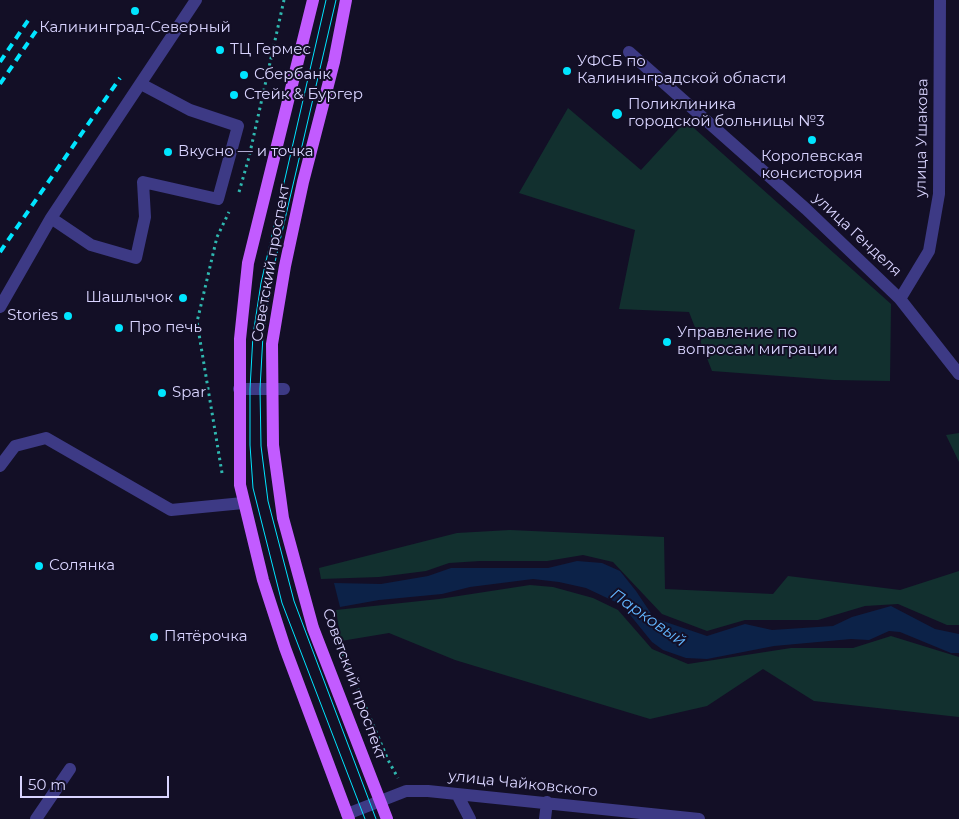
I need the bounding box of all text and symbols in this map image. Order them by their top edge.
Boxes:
marker: Калининград-Северный [129,5,141,17]
place label: Калининград-Северный [39,19,231,37]
place label: ТЦ Гермес [230,41,311,59]
marker: ТЦ Гермес [214,44,226,56]
place label: УФСБ по Калининградской области [577,53,786,88]
marker: УФСБ по Калининградской области [561,65,573,77]
place label: Сбербанк [254,66,331,84]
marker: Сбербанк [238,69,250,81]
street label: улица Ушакова [912,78,932,198]
place label: Стейк & Бургер [244,86,363,104]
marker: Стейк & Бургер [228,89,240,101]
place label: Поликлиника городской больницы №3 [628,96,825,131]
marker: Поликлиника городской больницы №3 [610,107,624,121]
marker: Королевская консистория [806,134,818,146]
place label: Вкусно — и точка [178,143,314,161]
marker: Вкусно — и точка [162,146,174,158]
place label: Королевская консистория [761,148,863,183]
street label: Советский проспект [248,183,294,343]
street label: улица Генделя [809,189,905,281]
place label: Шашлычок [85,289,173,307]
marker: Шашлычок [177,292,189,304]
place label: Stories [7,307,58,325]
marker: Stories [62,310,74,322]
place label: Про печь [129,319,202,337]
marker: Про печь [113,322,125,334]
place label: Управление по вопросам миграции [677,324,838,359]
marker: Управление по вопросам миграции [661,336,673,348]
place label: Spar [172,384,206,402]
marker: Spar [156,387,168,399]
place label: Солянка [49,557,115,575]
marker: Солянка [33,560,45,572]
water label: Парковый [607,585,689,651]
street label: Советский проспект [318,606,390,762]
place label: Пятёрочка [164,628,248,646]
marker: Пятёрочка [148,631,160,643]
scale bar [22,766,171,798]
street label: улица Чайковского [447,767,599,801]
text: 50 m [28,775,66,794]

